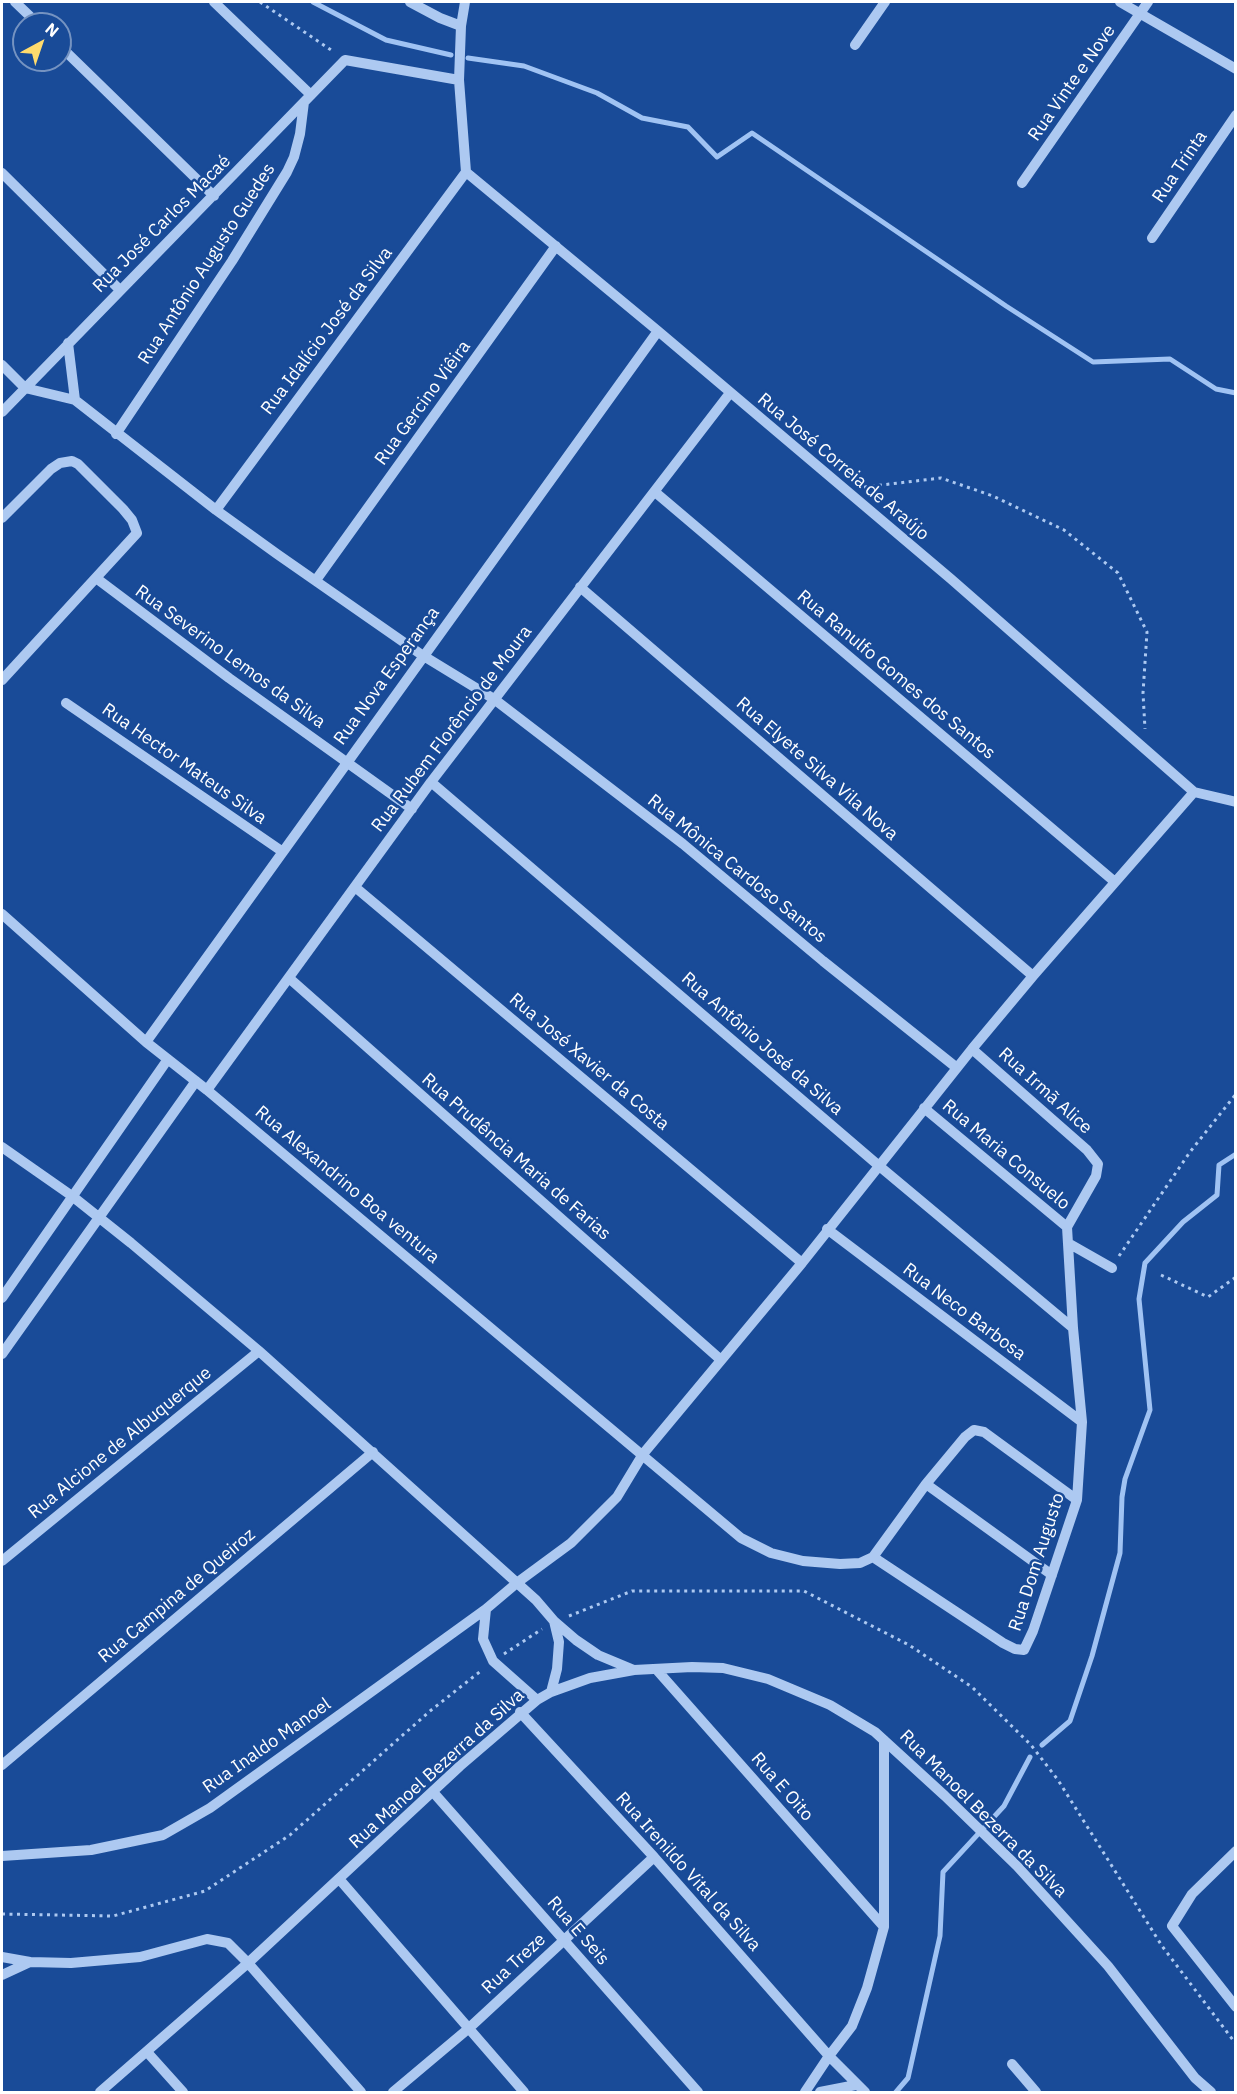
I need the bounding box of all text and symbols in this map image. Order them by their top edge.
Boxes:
north arrow [12,12,72,72]
text: N [41,18,63,41]
street label: Rua Vinte e Nove [1024,21,1120,145]
street label: Rua Trinta [1148,127,1212,207]
street label: Rua José Carlos Macaé [89,151,235,297]
street label: Rua Antônio Augusto Guedes [134,160,280,368]
street label: Rua Idalício José da Silva [257,243,397,419]
street label: Rua Gercino Viêira [371,337,475,469]
street label: Rua José Correia de Araújo [753,389,933,545]
street label: Rua Severino Lemos da Silva [131,581,329,733]
street label: Rua Ranulfo Gomes dos Santos [792,586,1000,764]
street label: Rua Nova Esperança [330,603,444,749]
street label: Rua Rubem Florêncio de Moura [367,622,537,836]
street label: Rua Elyete Silva Vila Nova [732,693,902,845]
street label: Rua Hector Mateus Silva [98,699,270,829]
street label: Rua Mônica Cardoso Santos [643,790,831,948]
street label: Rua Antônio José da Silva [677,968,847,1120]
street label: Rua José Xavier da Costa [505,989,673,1135]
street label: Rua Irmã Alice [994,1043,1096,1139]
street label: Rua Prudência Maria de Farias [417,1069,615,1245]
street label: Rua Maria Consuelo [938,1095,1074,1215]
street label: Rua Alexandrino Boa ventura [250,1102,444,1268]
street label: Rua Neco Barbosa [898,1259,1030,1365]
street label: Rua Alcione de Albuquerque [24,1362,216,1524]
street label: Rua Dom Augusto [1004,1490,1070,1634]
street label: Rua Campina de Queiroz [94,1524,260,1668]
street label: Rua Manoel Bezerra da Silva [345,1685,529,1853]
street label: Rua Inaldo Manoel [199,1694,335,1798]
street label: Rua Manoel Bezerra da Silva [895,1726,1071,1902]
street label: Rua E Oito [746,1748,818,1826]
street label: Rua Irenildo Vital da Silva [611,1788,765,1956]
street label: Rua E Seis [542,1892,614,1970]
street label: Rua Treze [478,1929,550,1999]

